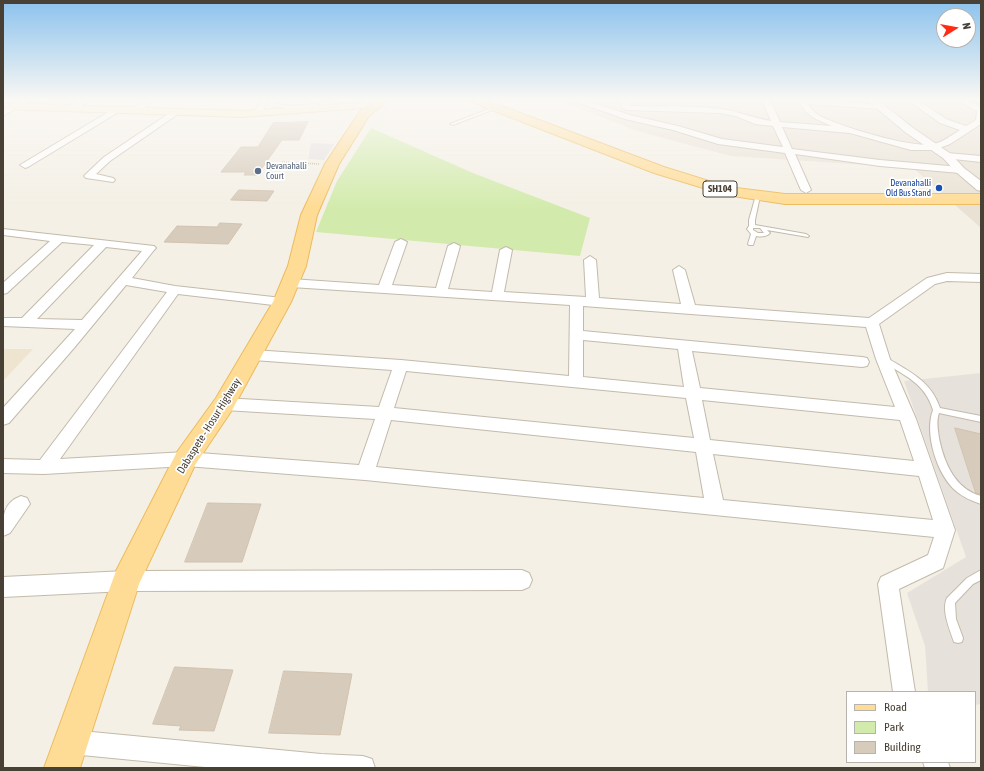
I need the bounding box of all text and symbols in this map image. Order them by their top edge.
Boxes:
north arrow [936,8,976,48]
text: N [960,22,973,30]
place label: Devanahalli Court [266,161,307,182]
marker: Devanahalli Court [253,166,263,176]
place label: Devanahalli Old Bus Stand [886,178,931,199]
road number: SH104 [703,181,737,197]
marker: Devanahalli Old Bus Stand [934,183,944,193]
street label: Dabaspete - Hosur Highway [174,376,244,476]
legend [846,691,976,763]
text: Road [884,700,907,714]
text: Park [884,720,904,734]
text: Building [884,740,921,754]

